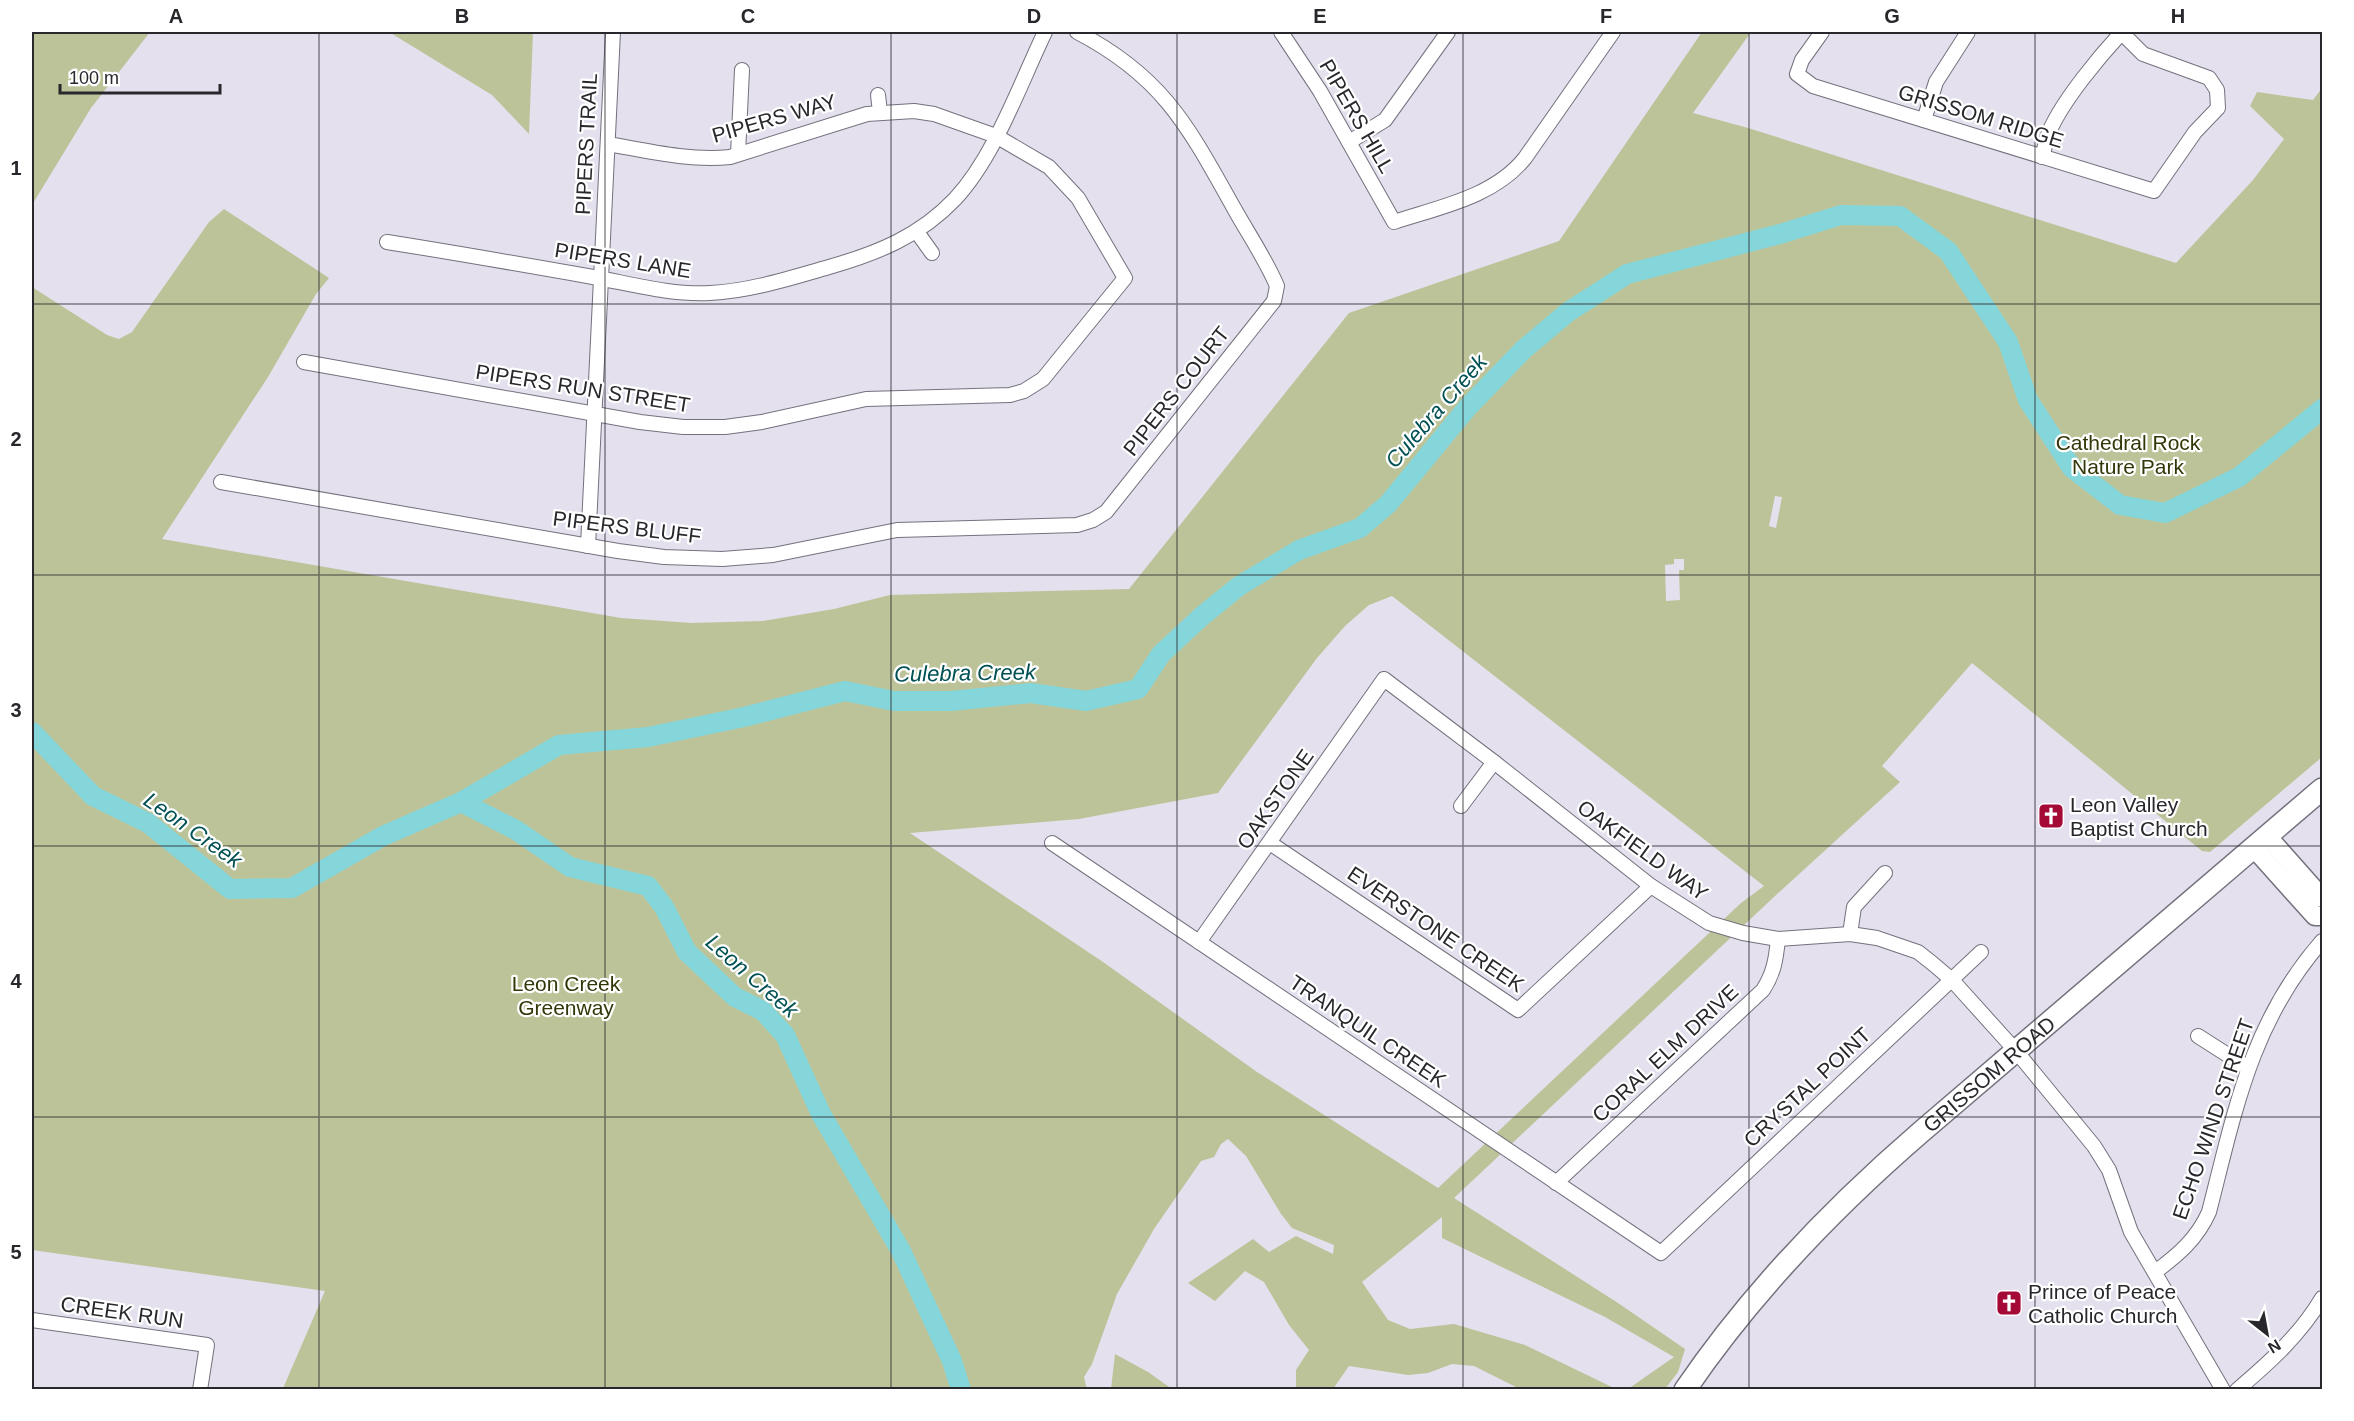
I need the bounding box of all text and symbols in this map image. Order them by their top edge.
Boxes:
text: A [169,5,183,27]
text: B [455,5,469,27]
text: C [741,5,755,27]
text: D [1027,5,1041,27]
text: E [1313,5,1327,27]
text: F [1600,5,1612,27]
text: G [1884,5,1900,27]
text: H [2171,5,2185,27]
street label: PIPERS HILL [1315,55,1399,177]
scale bar [60,57,220,95]
text: 100 m [69,68,119,88]
street label: PIPERS TRAIL [571,72,601,216]
street label: GRISSOM RIDGE [1896,80,2066,152]
street label: PIPERS WAY [709,89,839,147]
text: 1 [10,157,22,179]
street label: PIPERS LANE [553,238,693,282]
street label: PIPERS COURT [1119,322,1234,460]
water label: Culebra Creek [1380,349,1493,473]
street label: PIPERS RUN STREET [474,360,692,416]
text: 2 [10,428,22,450]
park label: Cathedral Rock Nature Park [2056,431,2201,478]
street label: PIPERS BLUFF [551,506,703,548]
water label: Culebra Creek [894,659,1037,687]
text: 3 [10,699,22,721]
street label: OAKSTONE [1232,745,1318,853]
water label: Leon Creek [139,787,248,873]
place label: Leon Valley Baptist Church [2070,793,2208,840]
street label: OAKFIELD WAY [1573,795,1713,905]
church icon: Leon Valley Baptist Church [2036,801,2066,831]
street label: EVERSTONE CREEK [1344,861,1528,997]
water label: Leon Creek [701,929,804,1023]
text: 4 [10,970,22,992]
street label: TRANQUIL CREEK [1285,970,1451,1092]
park label: Leon Creek Greenway [512,972,621,1019]
street label: CORAL ELM DRIVE [1587,980,1743,1126]
street label: GRISSOM ROAD [1918,1011,2059,1137]
street label: ECHO WIND STREET [2168,1015,2258,1223]
street label: CRYSTAL POINT [1739,1023,1875,1151]
text: 5 [10,1241,22,1263]
place label: Prince of Peace Catholic Church [2028,1280,2177,1327]
church icon: Prince of Peace Catholic Church [1994,1288,2024,1318]
street label: CREEK RUN [59,1292,185,1332]
north arrow [2237,1304,2297,1364]
text: N [2265,1336,2284,1357]

